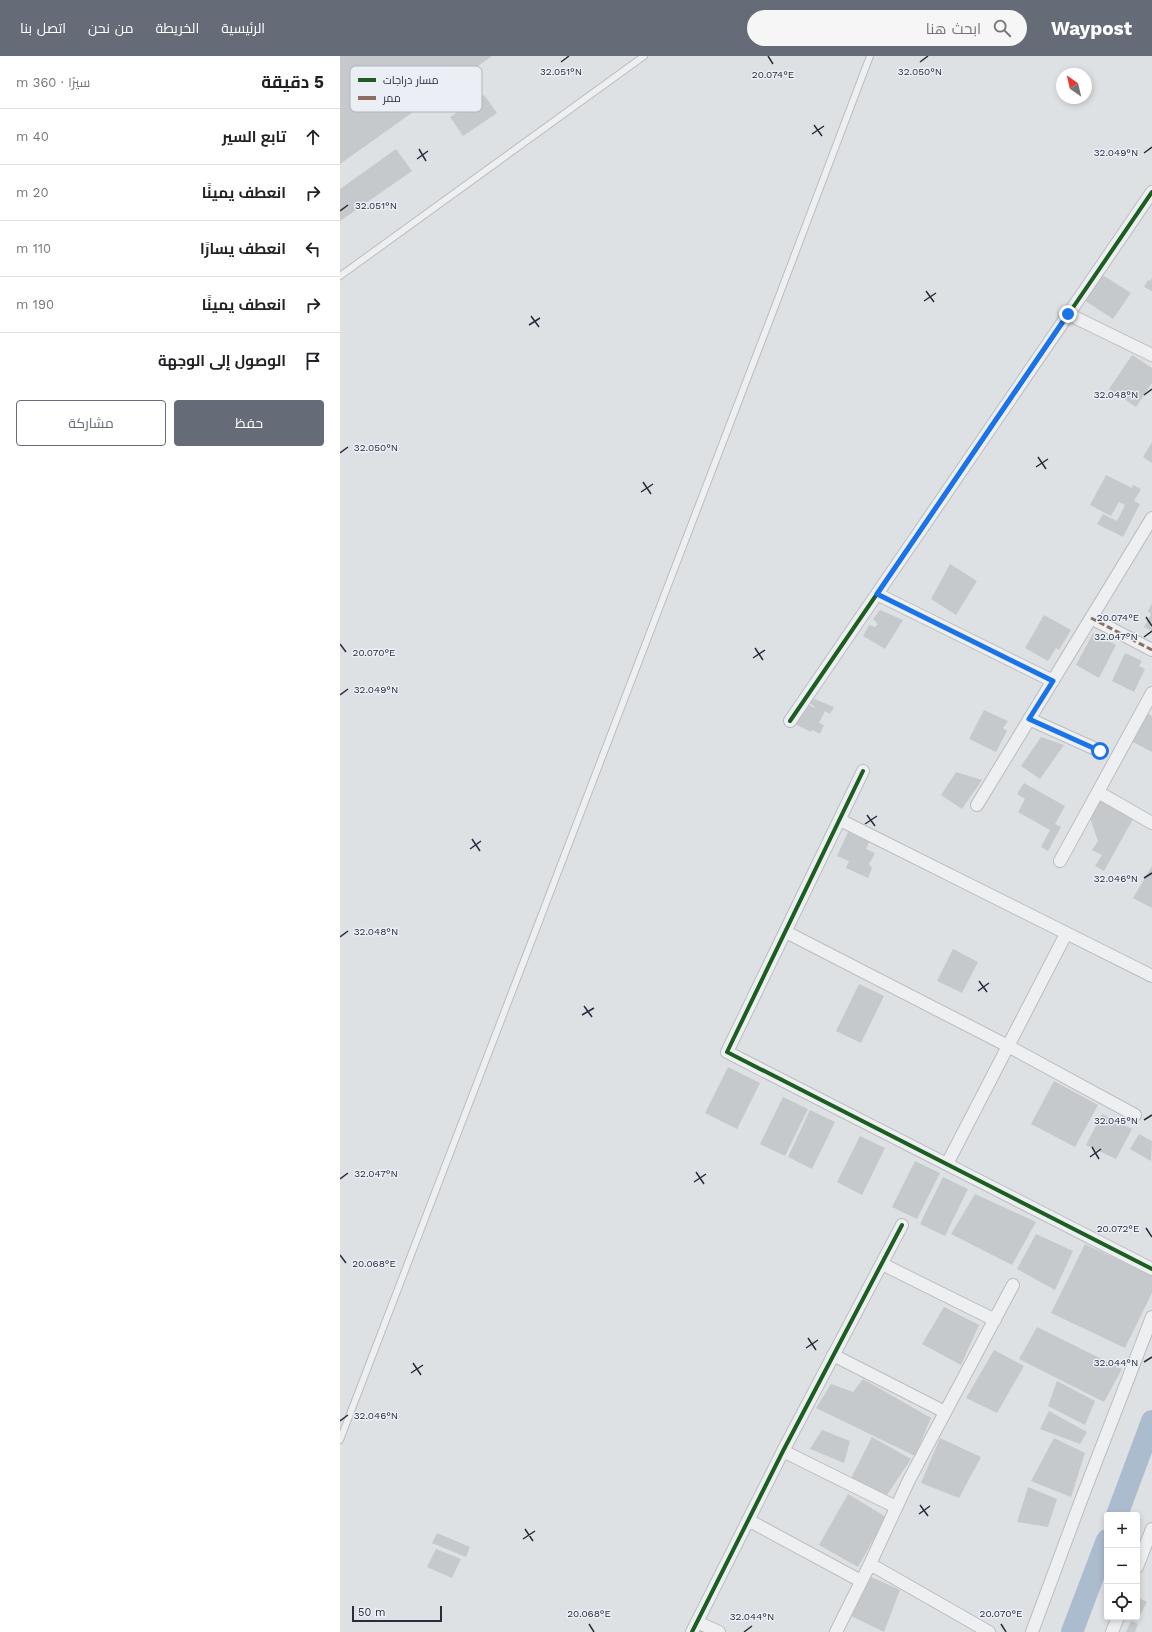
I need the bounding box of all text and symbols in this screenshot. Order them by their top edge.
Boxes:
search box [747,10,1027,46]
icon: search [991,17,1013,39]
text: Waypost [1051,17,1132,40]
text: اتصل بنا [20,20,66,36]
text: من نحن [88,20,134,36]
text: الخريطة [156,20,199,36]
text: الرئيسية [221,20,265,36]
text: ابحث هنا [926,20,981,38]
legend [350,66,482,112]
text: 32.051°N [540,66,582,77]
text: 32.050°N [898,66,942,77]
north arrow [1056,68,1092,104]
text: 20.074°E [752,69,794,80]
text: 5 دقيقة [261,72,324,92]
text: مسار دراجات [383,74,439,87]
text: سيرًا · 360 m [16,75,90,90]
text: ممر [382,92,401,105]
icon: ahead [302,126,324,148]
text: تابع السير [222,128,286,146]
text: 40 m [16,129,49,144]
text: 32.049°N [1094,147,1138,158]
icon: right [302,182,324,204]
text: انعطف يمينًا [202,184,286,202]
text: 20 m [16,185,49,200]
text: 32.051°N [355,200,397,211]
icon: left [302,238,324,260]
text: انعطف يسارًا [200,240,286,258]
text: 110 m [16,241,51,256]
icon: right [302,294,324,316]
text: انعطف يمينًا [202,296,286,314]
text: 190 m [16,297,54,312]
route end [1059,305,1077,323]
icon: arrive [302,350,324,372]
text: الوصول إلى الوجهة [158,352,286,370]
text: 32.048°N [1094,389,1138,400]
button: مشاركة [16,400,166,446]
button: حفظ [174,400,324,446]
text: 32.050°N [354,442,398,453]
text: 20.074°E [1097,612,1139,623]
text: 32.047°N [1094,631,1138,642]
text: 20.070°E [353,647,395,658]
text: 32.049°N [354,684,398,695]
route start [1091,742,1109,760]
text: 32.046°N [1094,873,1138,884]
text: 32.048°N [354,926,398,937]
text: 32.045°N [1094,1115,1138,1126]
text: 32.047°N [354,1168,398,1179]
text: 20.072°E [1097,1223,1139,1234]
text: 20.068°E [352,1258,396,1269]
text: 32.044°N [1094,1357,1138,1368]
text: 32.046°N [354,1410,398,1421]
map controls [1104,1512,1140,1620]
button: + [1104,1512,1140,1548]
button: − [1104,1548,1140,1584]
button: locate [1104,1584,1140,1620]
scale bar [352,1604,442,1623]
text: 50 m [358,1606,385,1619]
text: 20.068°E [567,1608,611,1619]
text: 20.070°E [980,1608,1022,1619]
text: 32.044°N [730,1611,774,1622]

